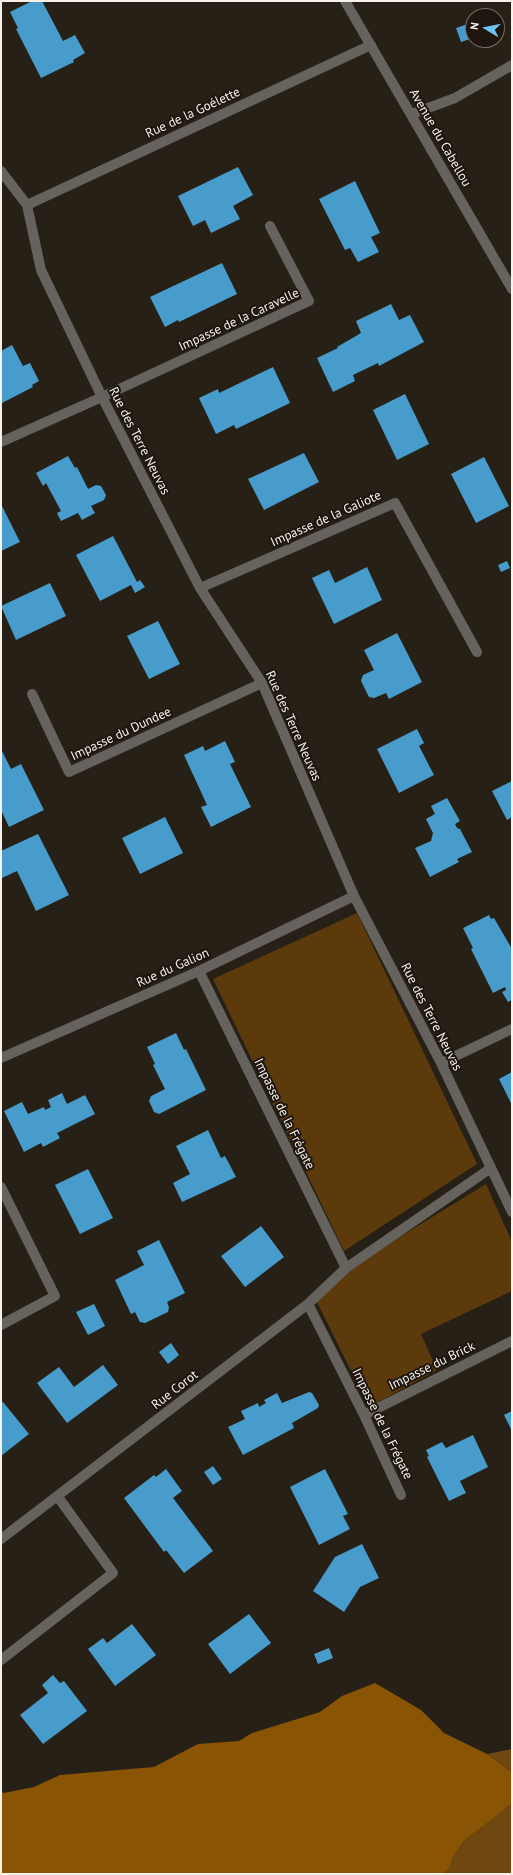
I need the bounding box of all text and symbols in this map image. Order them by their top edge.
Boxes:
north arrow [465,8,505,48]
text: N [467,21,482,31]
street label: Rue de la Goélette [143,84,243,142]
street label: Avenue du Cabellou [406,86,474,190]
street label: Impasse de la Caravelle [176,285,302,355]
street label: Rue des Terre Neuvas [105,385,173,497]
street label: Impasse de la Galiote [268,488,384,550]
street label: Rue des Terre Neuvas [262,669,324,783]
street label: Impasse du Dundee [68,704,174,764]
street label: Rue du Galion [134,945,212,991]
street label: Rue des Terre Neuvas [397,961,465,1073]
street label: Impasse de la Frégate [250,1056,318,1172]
street label: Impasse du Brick [386,1338,478,1394]
street label: Impasse de la Frégate [348,1366,416,1482]
street label: Rue Corot [149,1367,201,1413]

